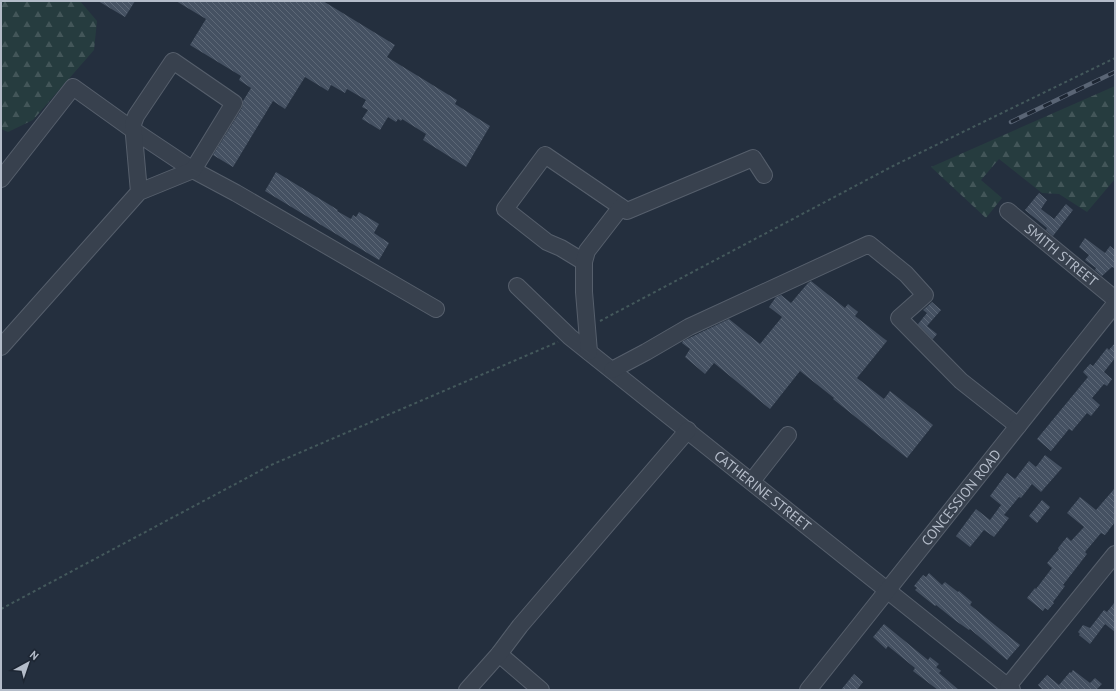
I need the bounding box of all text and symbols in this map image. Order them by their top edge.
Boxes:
street label: SMITH STREET [1021,219,1102,290]
street label: CONCESSION ROAD [917,446,1005,549]
street label: CATHERINE STREET [710,447,815,535]
north arrow [8,643,48,683]
text: N [27,648,42,663]

